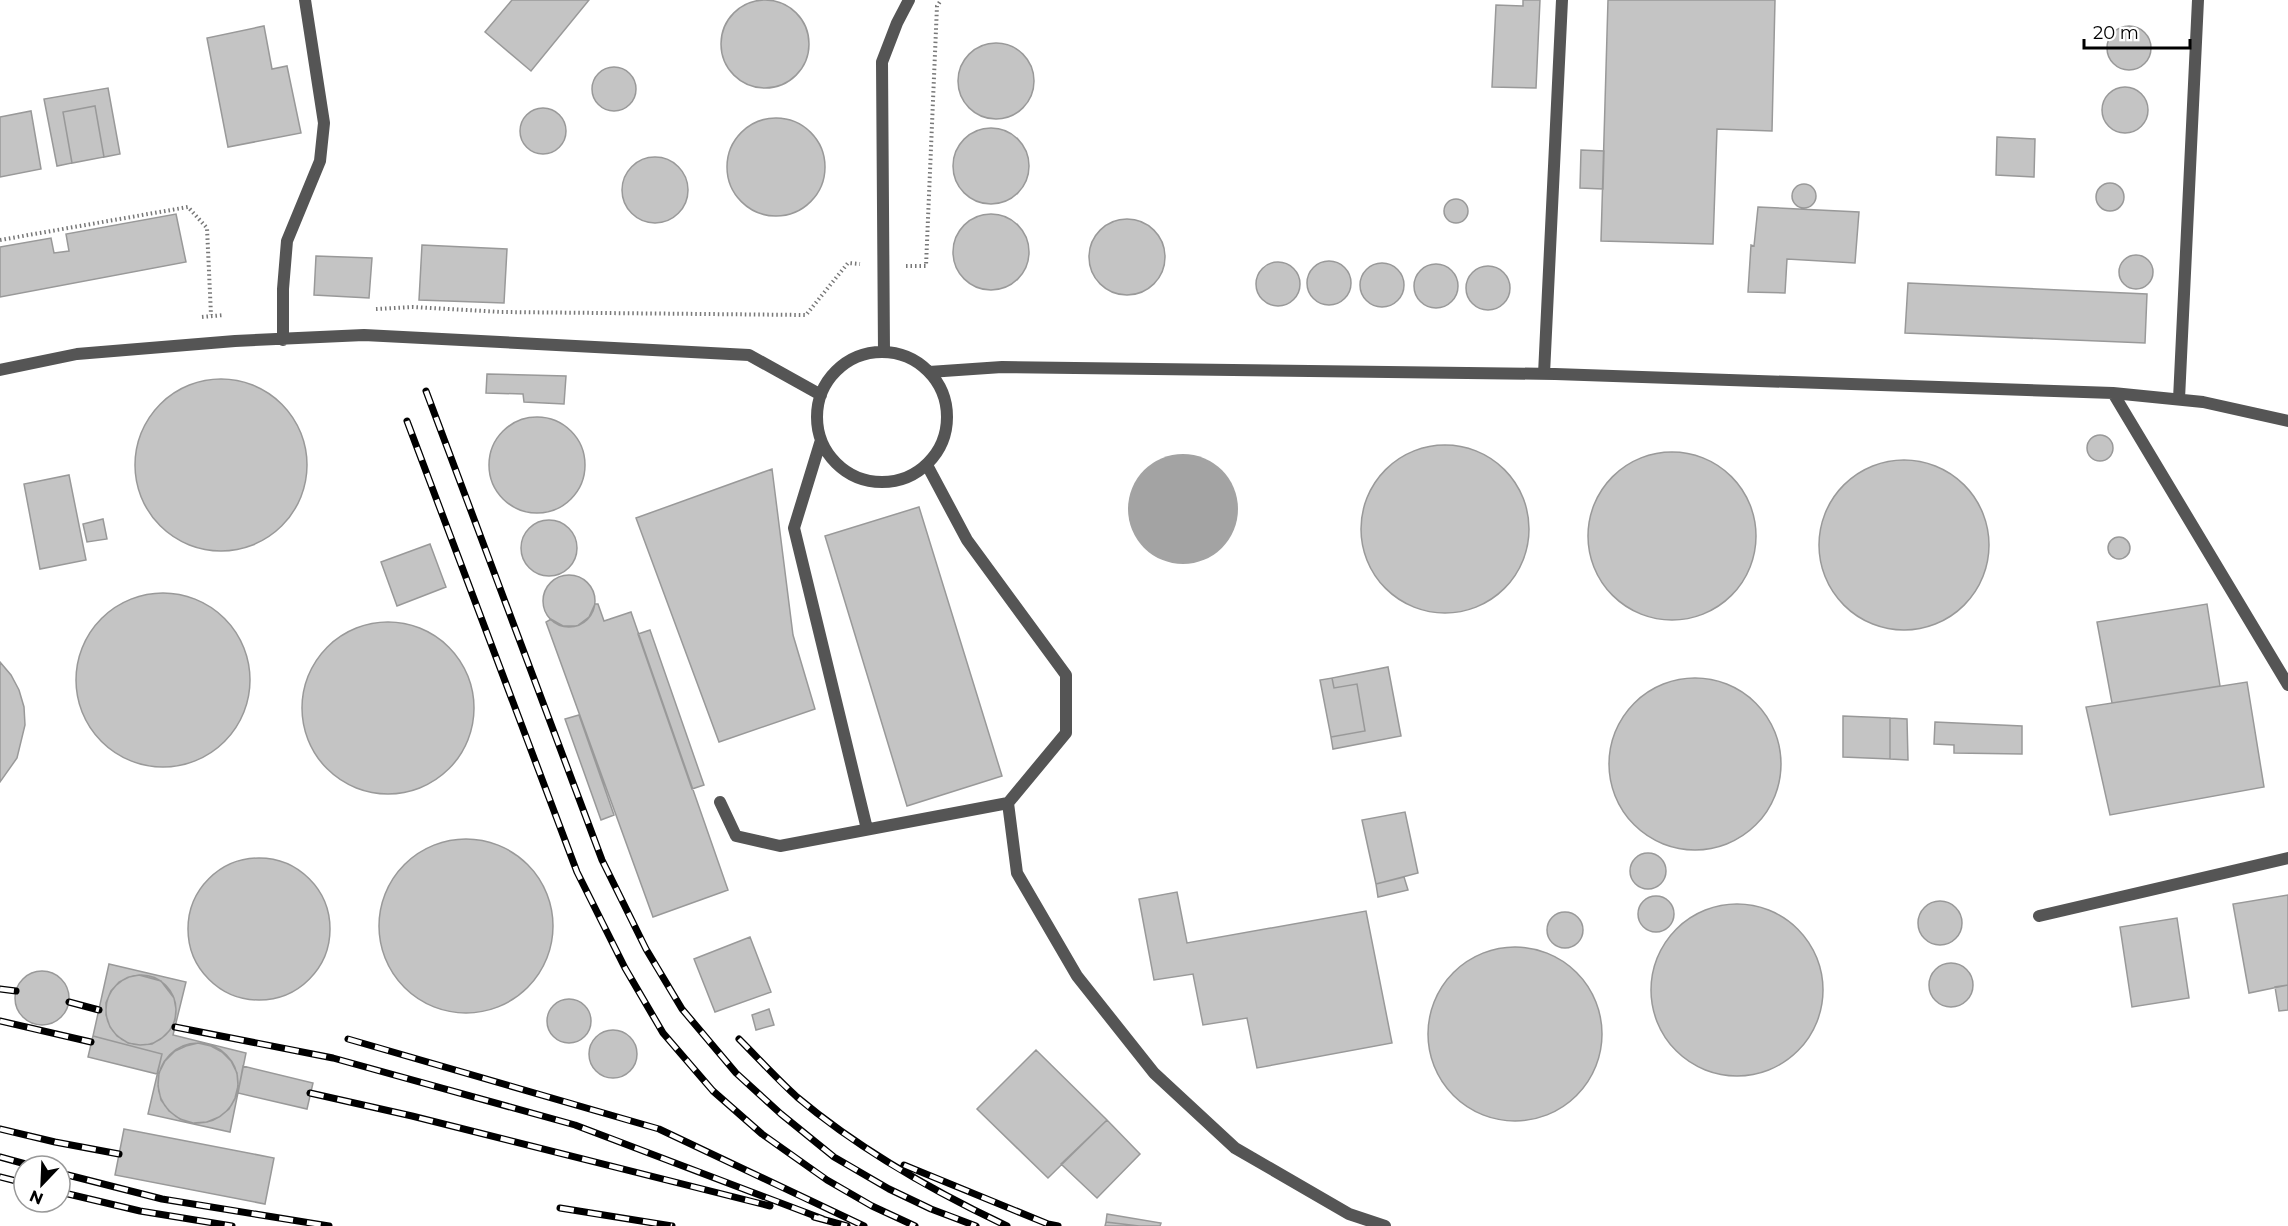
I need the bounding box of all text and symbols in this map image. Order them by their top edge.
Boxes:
scale bar [2084,12,2190,50]
text: 20 m [2093,22,2139,44]
north arrow [12,1154,72,1214]
text: N [27,1186,46,1209]

